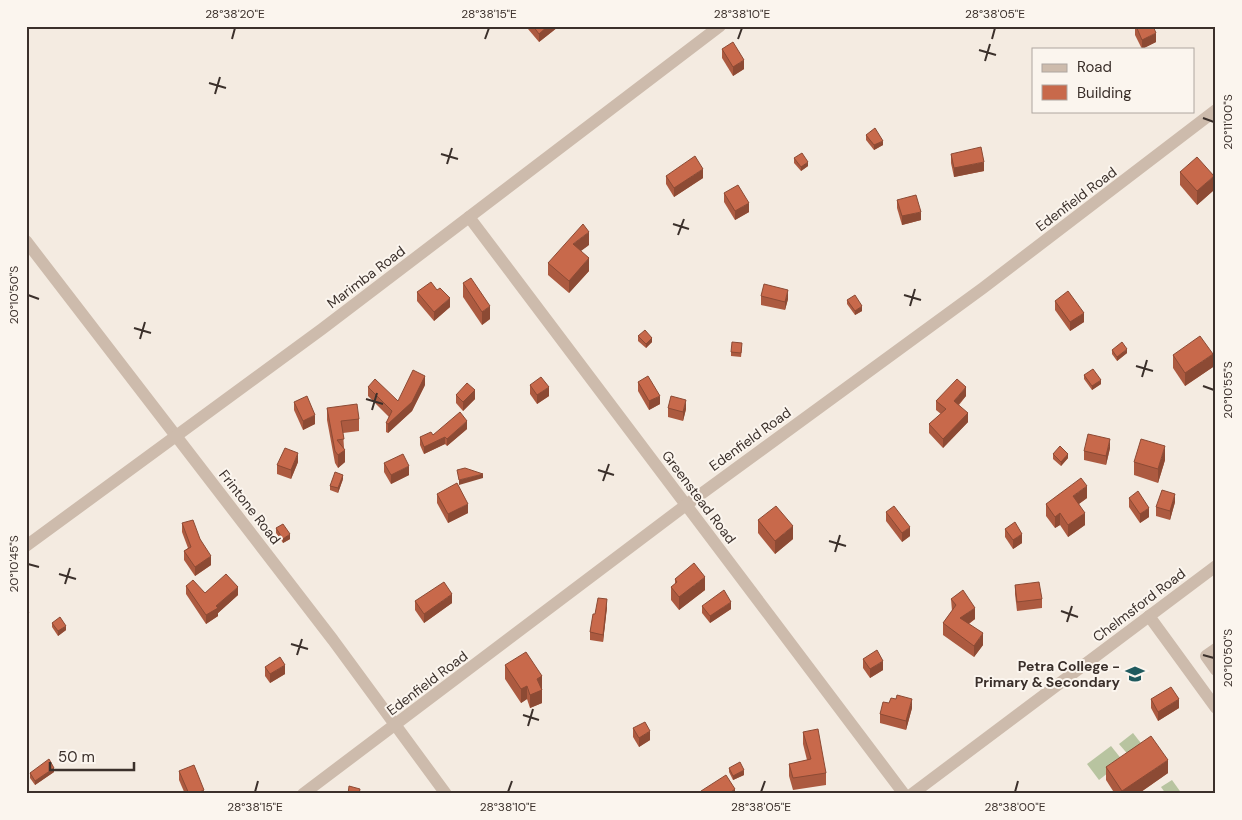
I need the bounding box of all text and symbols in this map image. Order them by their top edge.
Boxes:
text: 28°38'20"E [205,6,265,22]
text: 28°38'15"E [461,6,517,22]
text: 28°38'10"E [714,6,771,22]
text: 28°38'05"E [965,6,1025,22]
legend [1032,48,1194,112]
text: Road [1077,57,1112,77]
text: Building [1077,83,1132,103]
text: 20°11'00"S [1220,94,1236,150]
street label: Edenfield Road [1032,163,1120,235]
street label: Marimba Road [323,242,409,312]
text: 20°10'50"S [6,266,22,324]
text: 20°10'55"S [1220,361,1236,419]
street label: Edenfield Road [706,403,794,475]
street label: Greenstead Road [658,447,740,547]
street label: Frintone Road [215,466,285,548]
text: 20°10'45"S [6,535,22,593]
street label: Chelmsford Road [1089,564,1189,646]
text: 20°10'50"S [1220,629,1236,687]
street label: Edenfield Road [383,647,471,719]
place label: Petra College - Primary & Secondary [975,657,1121,691]
school or university icon: Petra College - Primary & Secondary [1124,663,1146,685]
scale bar [50,740,134,772]
text: 50 m [58,747,95,767]
text: 28°38'15"E [227,799,283,815]
text: 28°38'10"E [480,799,537,815]
text: 28°38'05"E [731,799,791,815]
text: 28°38'00"E [984,799,1046,815]

